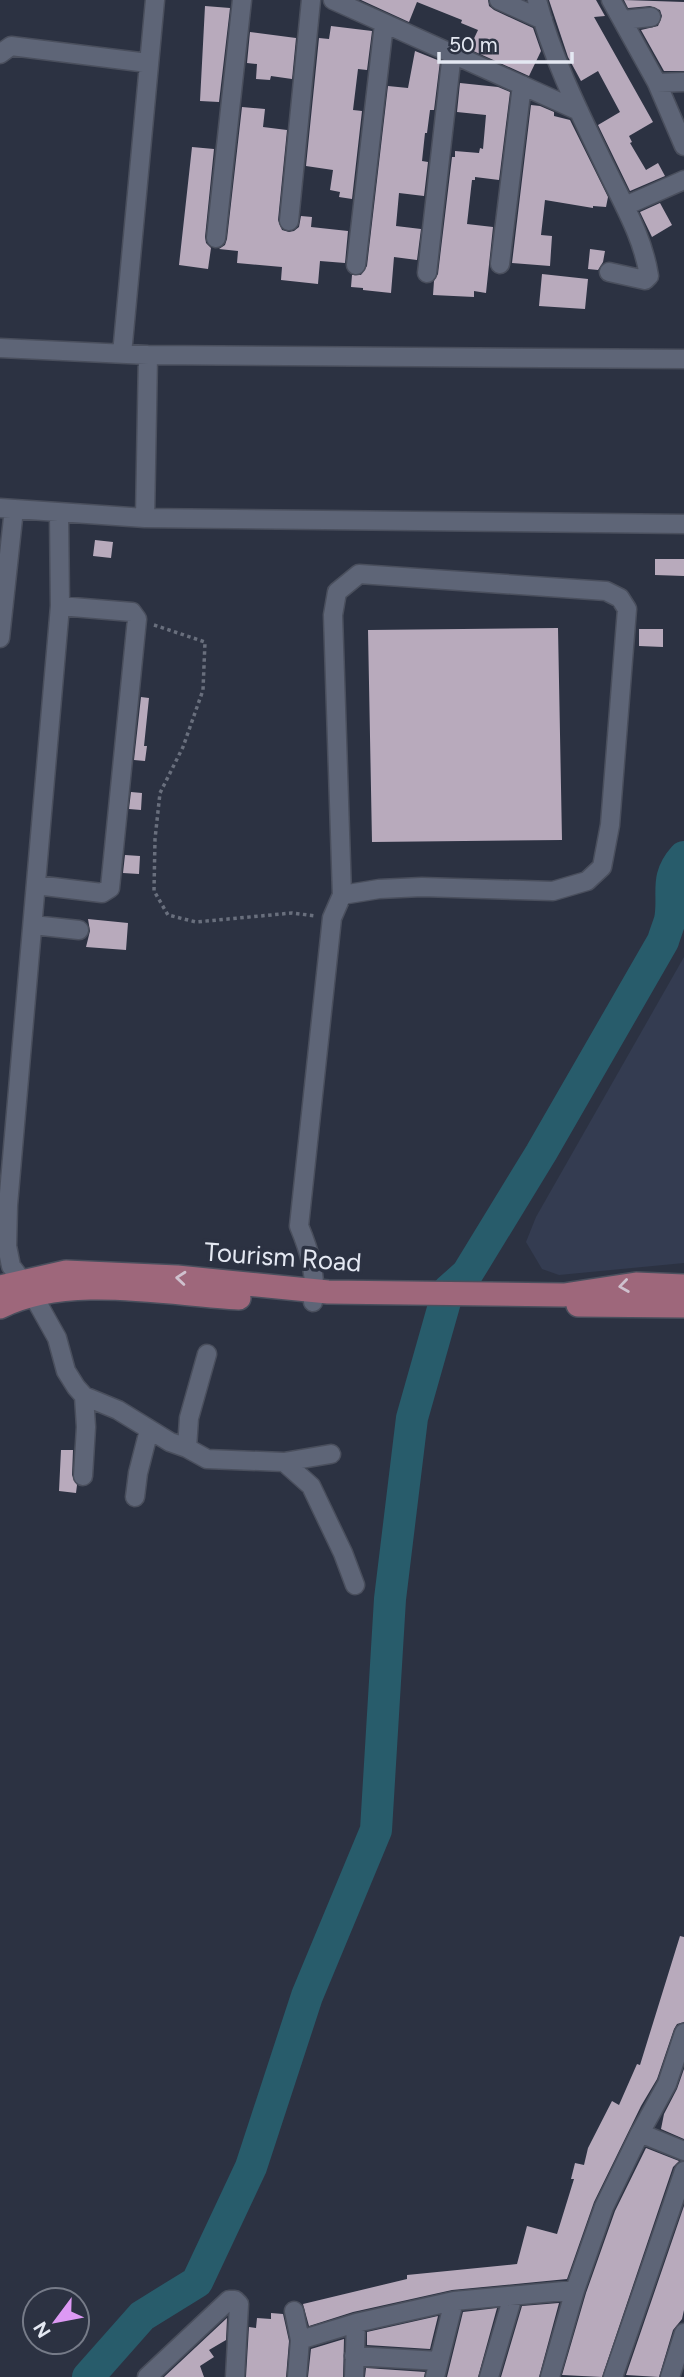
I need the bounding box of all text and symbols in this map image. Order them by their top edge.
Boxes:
scale bar [439,21,572,65]
text: 50 m [449,32,498,57]
street label: Tourism Road [203,1236,363,1278]
one-way arrow [175,1271,186,1286]
one-way arrow [618,1278,630,1293]
north arrow [21,2286,91,2356]
text: N [28,2317,56,2342]

